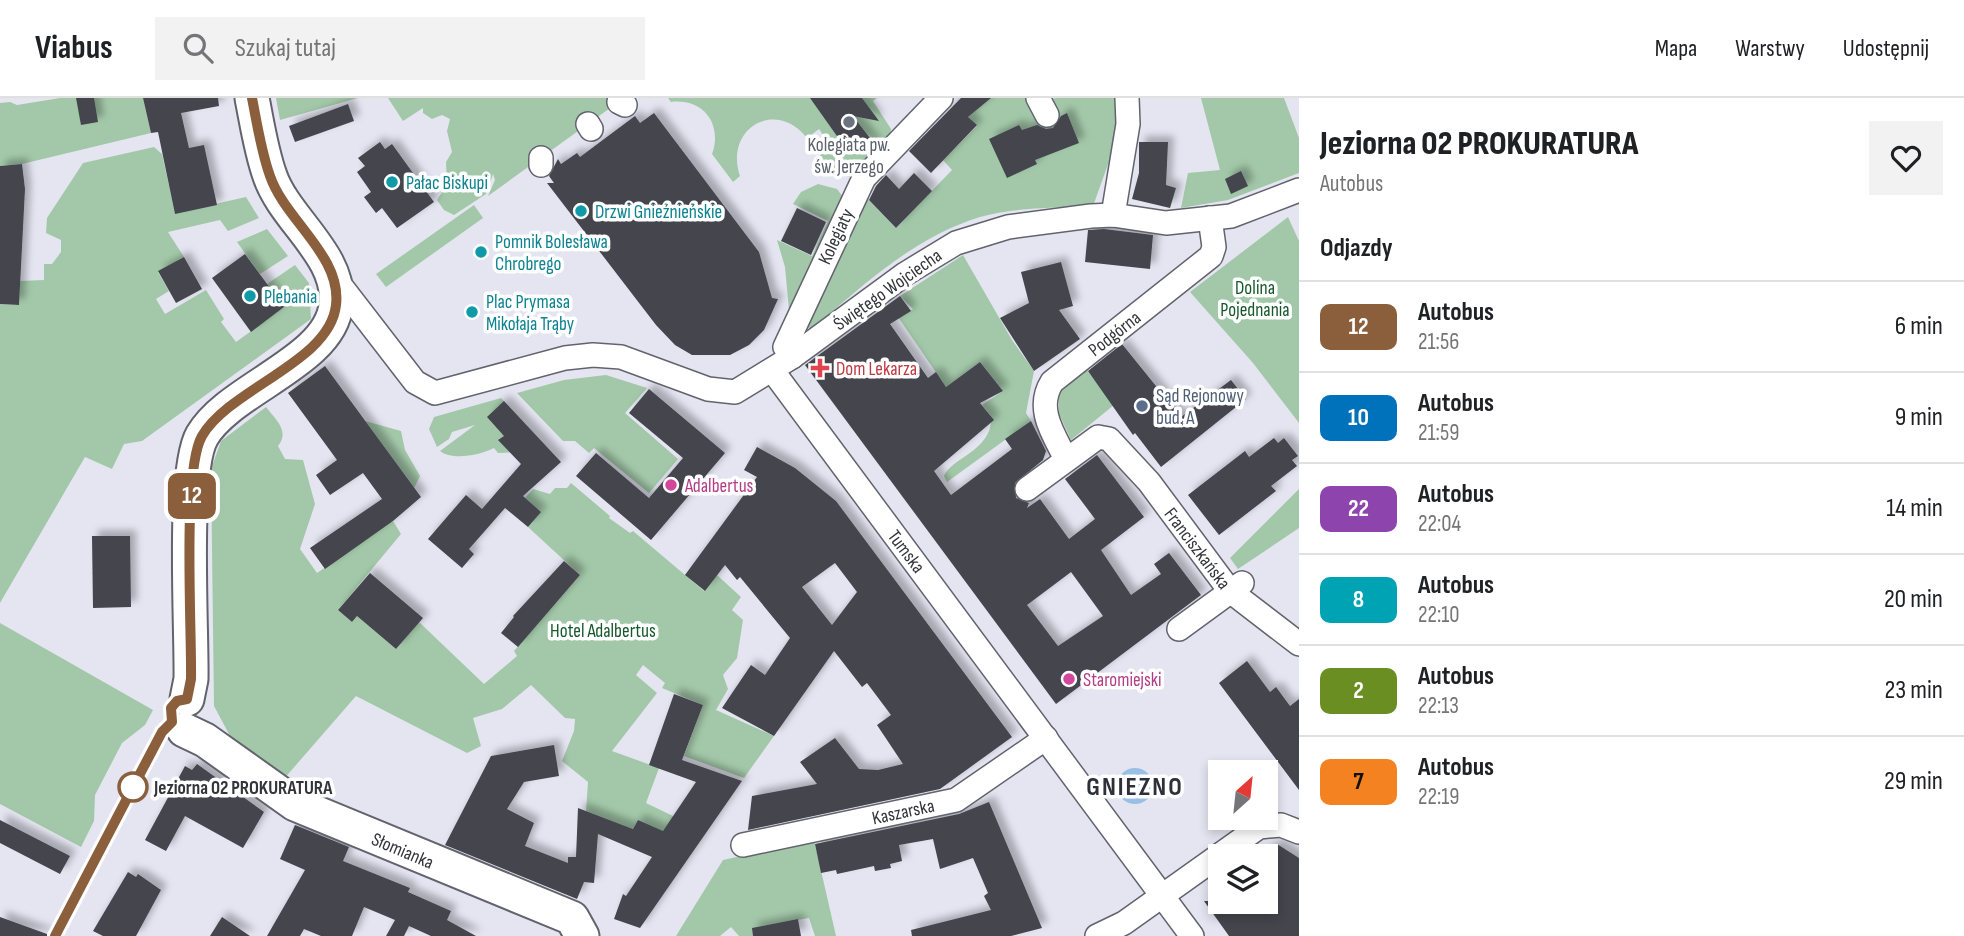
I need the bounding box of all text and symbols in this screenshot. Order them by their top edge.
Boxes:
search box [155,17,645,80]
text: Viabus [35,28,113,68]
icon: search [179,29,217,67]
text: Szukaj tutaj [235,33,336,64]
text: Mapa [1655,34,1697,63]
text: Warstwy [1735,34,1805,63]
text: Udostępnij [1843,34,1929,63]
marker: Kolegiata pw. św. Jerzego [841,114,857,130]
button: heart [1869,121,1943,195]
text: Jeziorna 02 PROKURATURA [1320,124,1638,164]
place label: Kolegiata pw. św. Jerzego [808,134,890,179]
text: Autobus [1320,170,1383,198]
place label: Pałac Biskupi [406,172,488,195]
marker: Pałac Biskupi [384,174,400,190]
place label: Drzwi Gnieźnieńskie [595,201,722,224]
marker: Drzwi Gnieźnieńskie [573,203,589,219]
street label: Kolegiaty [813,204,860,268]
place label: Pomnik Bolesława Chrobrego [495,231,608,276]
text: Odjazdy [1320,233,1392,264]
marker: Pomnik Bolesława Chrobrego [473,244,489,260]
street label: Świętego Wojciecha [829,244,946,336]
park label: Dolina Pojednania [1220,277,1290,322]
place label: Plebania [264,286,317,309]
marker: Plebania [242,288,258,304]
place label: Plac Prymasa Mikołaja Trąby [486,291,575,336]
text: Autobus [1418,297,1494,328]
marker: Plac Prymasa Mikołaja Trąby [464,304,480,320]
street label: Podgórna [1084,307,1146,362]
text: 6 min [1895,311,1943,342]
text: 12 [1348,312,1369,341]
text: 21:56 [1418,328,1459,356]
marker: Dom Lekarza [810,358,830,378]
place label: Dom Lekarza [836,358,917,381]
place label: Sąd Rejonowy bud. A [1156,385,1244,430]
text: Autobus [1418,388,1494,419]
marker: Sąd Rejonowy bud. A [1134,398,1150,414]
text: 9 min [1895,402,1943,433]
text: 10 [1348,403,1369,432]
text: 21:59 [1418,419,1459,447]
line badge: 12 [160,473,224,519]
place label: Adalbertus [684,475,754,498]
marker: Adalbertus [663,477,679,493]
text: Autobus [1418,479,1494,510]
text: 12 [182,481,202,510]
text: 14 min [1886,493,1943,524]
text: 22 [1348,494,1369,523]
street label: Franciszkańska [1159,503,1235,594]
text: 22:04 [1418,510,1461,538]
street label: Tumska [882,526,929,578]
text: Autobus [1418,570,1494,601]
text: 20 min [1884,584,1943,615]
text: 8 [1353,585,1364,614]
text: 22:10 [1418,601,1460,629]
park label: Hotel Adalbertus [550,620,656,643]
text: Autobus [1418,661,1494,692]
place label: Staromiejski [1083,669,1162,692]
marker: Staromiejski [1061,671,1077,687]
text: 23 min [1885,675,1943,706]
text: 2 [1353,676,1364,705]
text: 22:13 [1418,692,1459,720]
text: Autobus [1418,752,1494,783]
north arrow [1208,760,1278,830]
map controls [1208,760,1278,914]
text: 29 min [1884,766,1943,797]
text: 7 [1353,767,1364,796]
marker: Jeziorna 02 PROKURATURA [118,772,148,802]
district label: GNIEZNO [1086,772,1184,803]
place label: Jeziorna 02 PROKURATURA [153,777,333,800]
text: 22:19 [1418,783,1460,811]
street label: Kaszarska [870,795,937,830]
street label: Słomianka [368,828,437,875]
button: layers [1208,844,1278,914]

